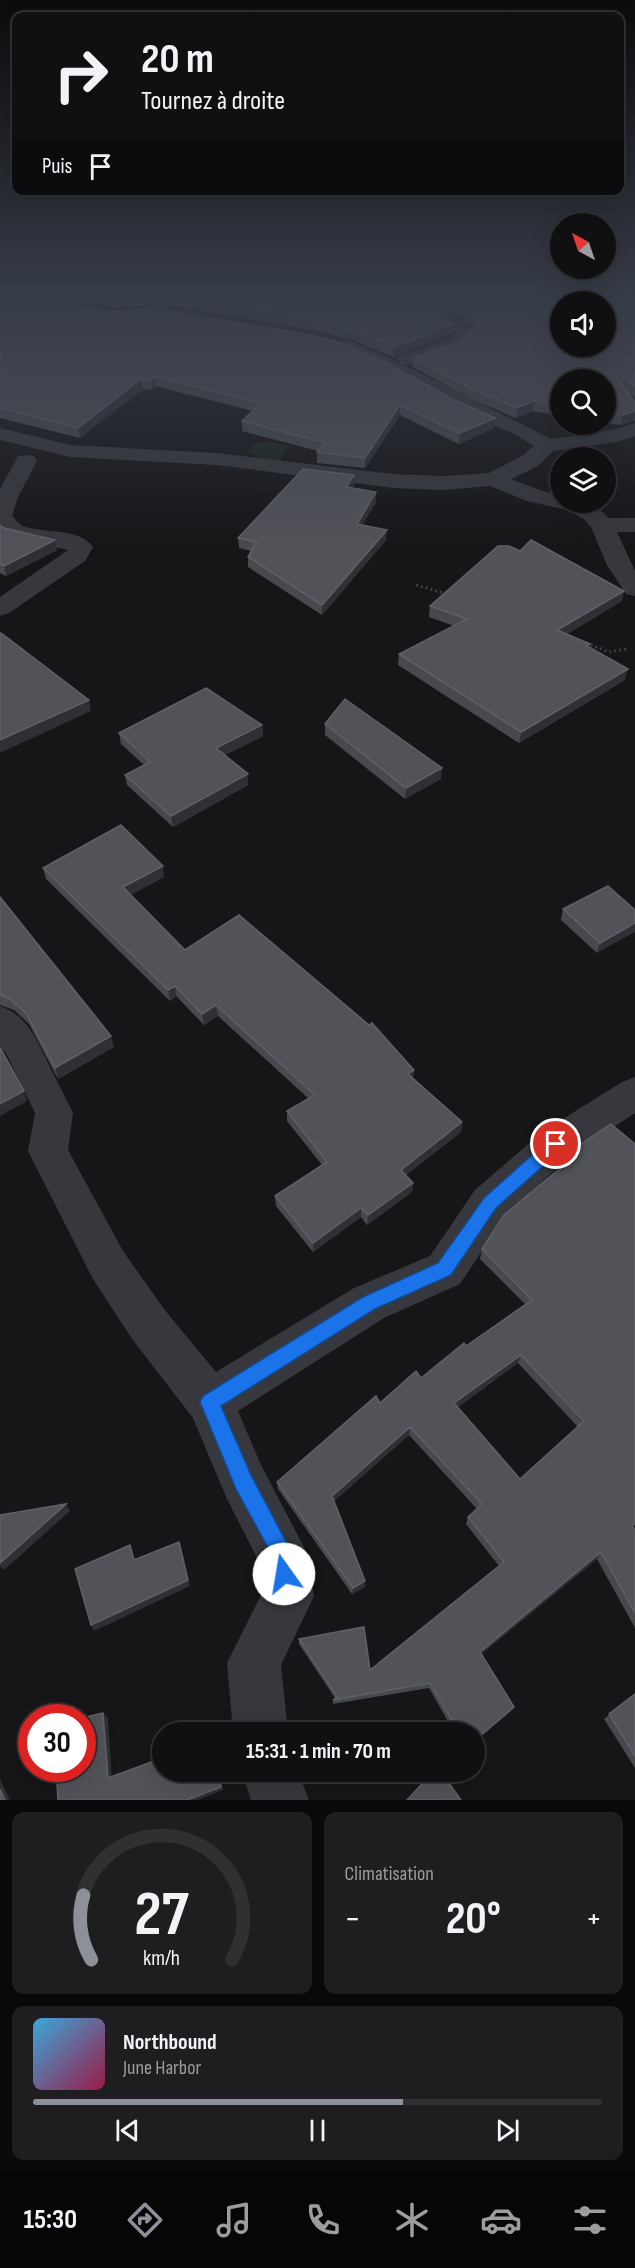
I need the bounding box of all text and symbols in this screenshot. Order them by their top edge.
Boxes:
text: 20 m [141,34,214,85]
icon: right [42,36,120,114]
text: Tournez à droite [141,85,285,117]
icon: arrive [84,150,117,183]
text: Puis [42,153,72,180]
north arrow [550,213,616,279]
map controls [550,213,616,513]
button: sound [550,291,616,357]
button: search [550,369,616,435]
button: layers [550,447,616,513]
pin [530,1118,581,1169]
icon: arrive [539,1127,572,1160]
position arrow [252,1542,316,1606]
speed limit sign: 30 [18,1704,96,1782]
text: 15:31 · 1 min · 70 m [246,1738,391,1765]
text: Climatisation [345,1862,434,1886]
text: 27 [134,1878,190,1953]
text: 20° [446,1892,501,1947]
text: − [345,1899,361,1939]
text: + [586,1899,602,1939]
text: km/h [143,1946,180,1971]
text: Northbound [123,2029,217,2056]
text: June Harbor [123,2056,201,2080]
icon: previous [111,2114,144,2147]
icon: pause [301,2114,334,2147]
icon: next [491,2114,524,2147]
icon: directions [124,2199,166,2241]
icon: music [213,2199,255,2241]
icon: phone [302,2199,344,2241]
icon: climate [391,2199,433,2241]
icon: car [480,2199,522,2241]
icon: filters [569,2199,611,2241]
text: 15:30 [24,2204,77,2236]

